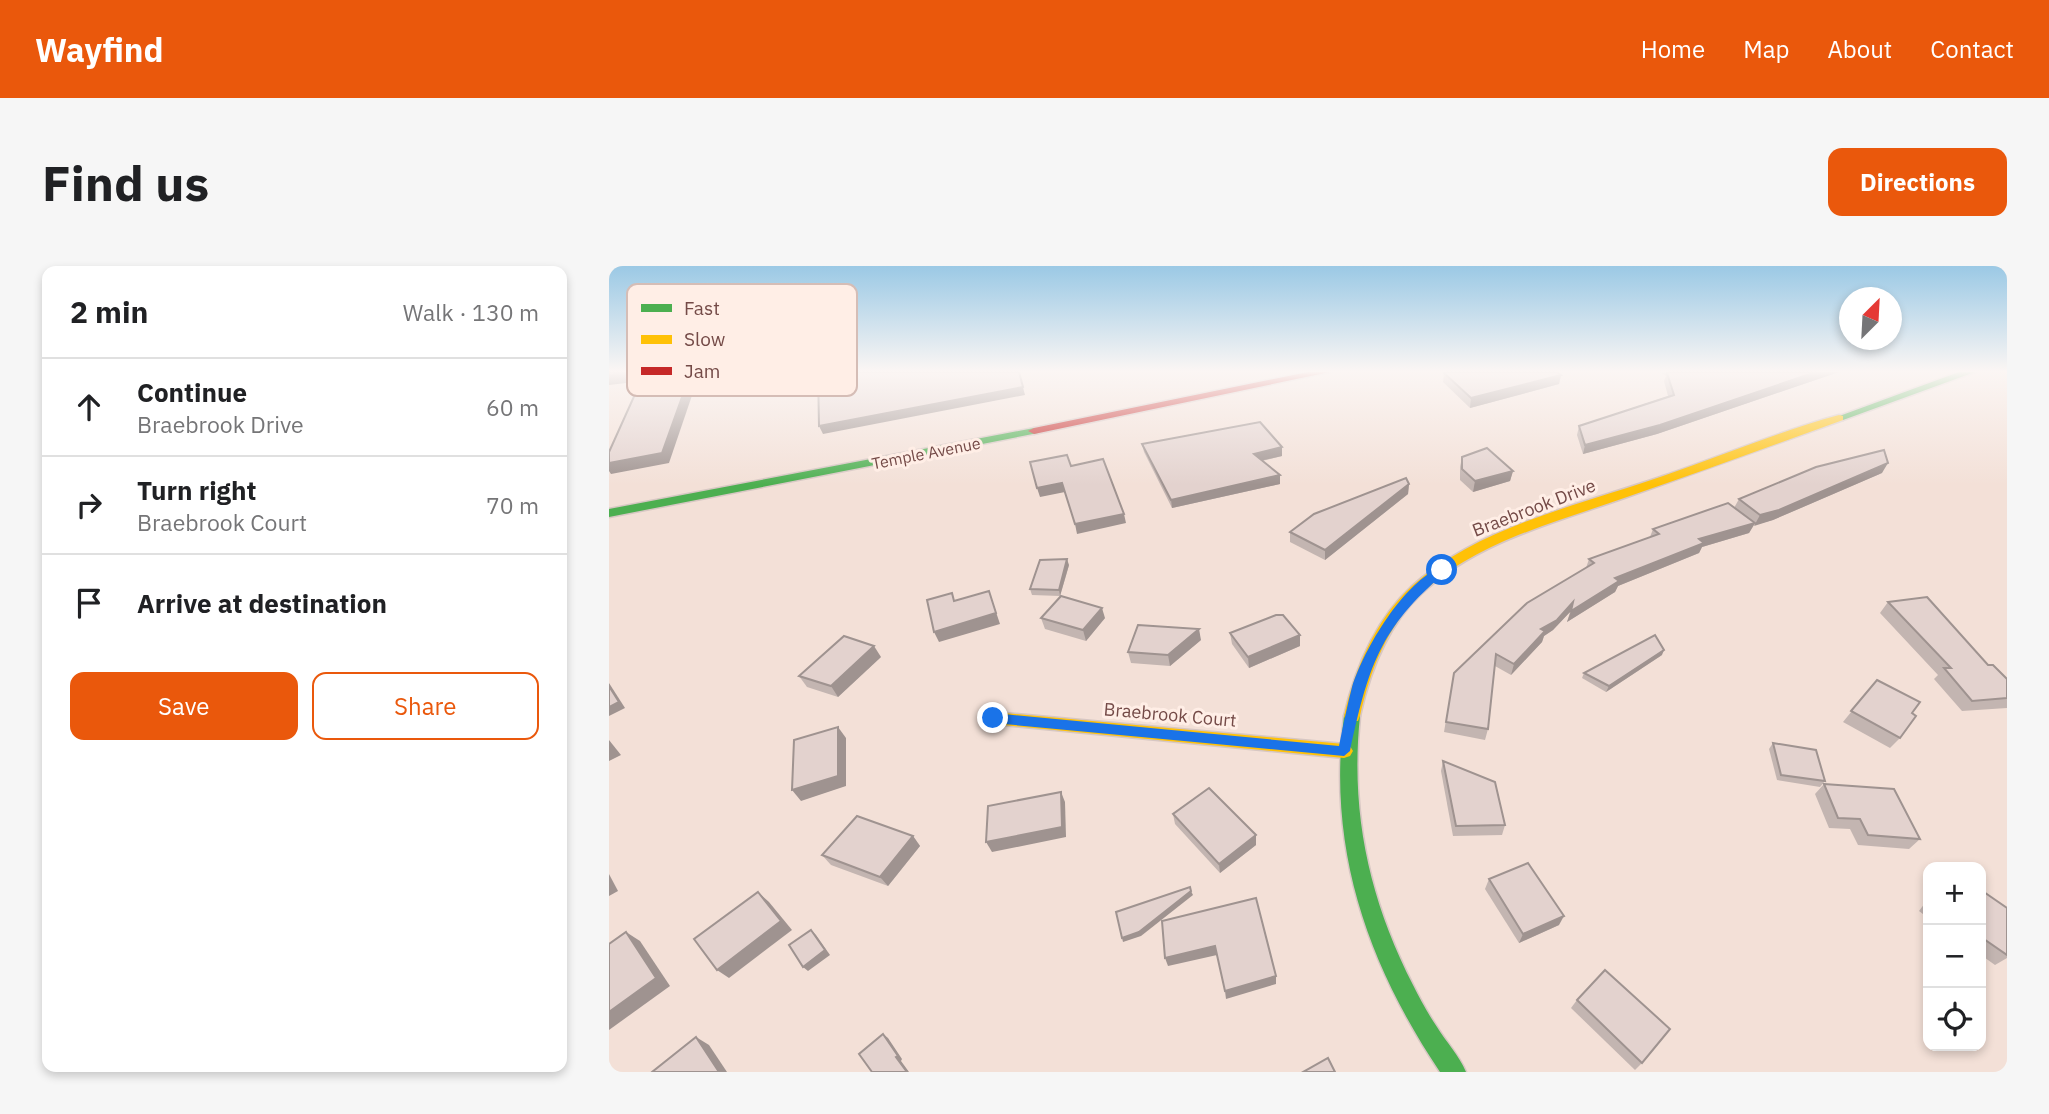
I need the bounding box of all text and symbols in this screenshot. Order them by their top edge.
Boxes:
text: Wayfind [35,28,164,71]
text: Home [1641,33,1705,65]
text: Map [1743,33,1789,65]
text: About [1827,33,1892,65]
text: Contact [1930,33,2014,65]
button: Directions [1828,148,2007,216]
text: Find us [42,151,209,214]
legend [627,284,857,396]
north arrow [1839,287,1902,350]
text: 2 min [70,292,148,331]
text: Fast [684,296,720,320]
text: Walk · 130 m [403,297,539,327]
text: Slow [684,327,725,351]
text: Jam [684,359,720,383]
text: Continue [137,375,247,409]
icon: ahead [70,388,108,426]
text: 60 m [486,392,539,422]
text: Braebrook Drive [137,409,304,439]
street label: Temple Avenue [870,433,982,473]
text: Turn right [137,473,256,507]
street label: Braebrook Drive [1469,473,1599,542]
icon: right [70,486,108,524]
text: 70 m [486,490,539,520]
text: Braebrook Court [137,507,307,537]
route start [1426,554,1457,585]
icon: arrive [70,584,108,622]
text: Arrive at destination [137,586,387,620]
button: Save [70,672,298,740]
button: Share [312,672,539,740]
street label: Braebrook Court [1103,697,1237,732]
route end [977,702,1008,733]
map controls [1923,862,1986,1051]
button: + [1923,862,1986,925]
button: − [1923,925,1986,988]
button: locate [1923,988,1986,1051]

